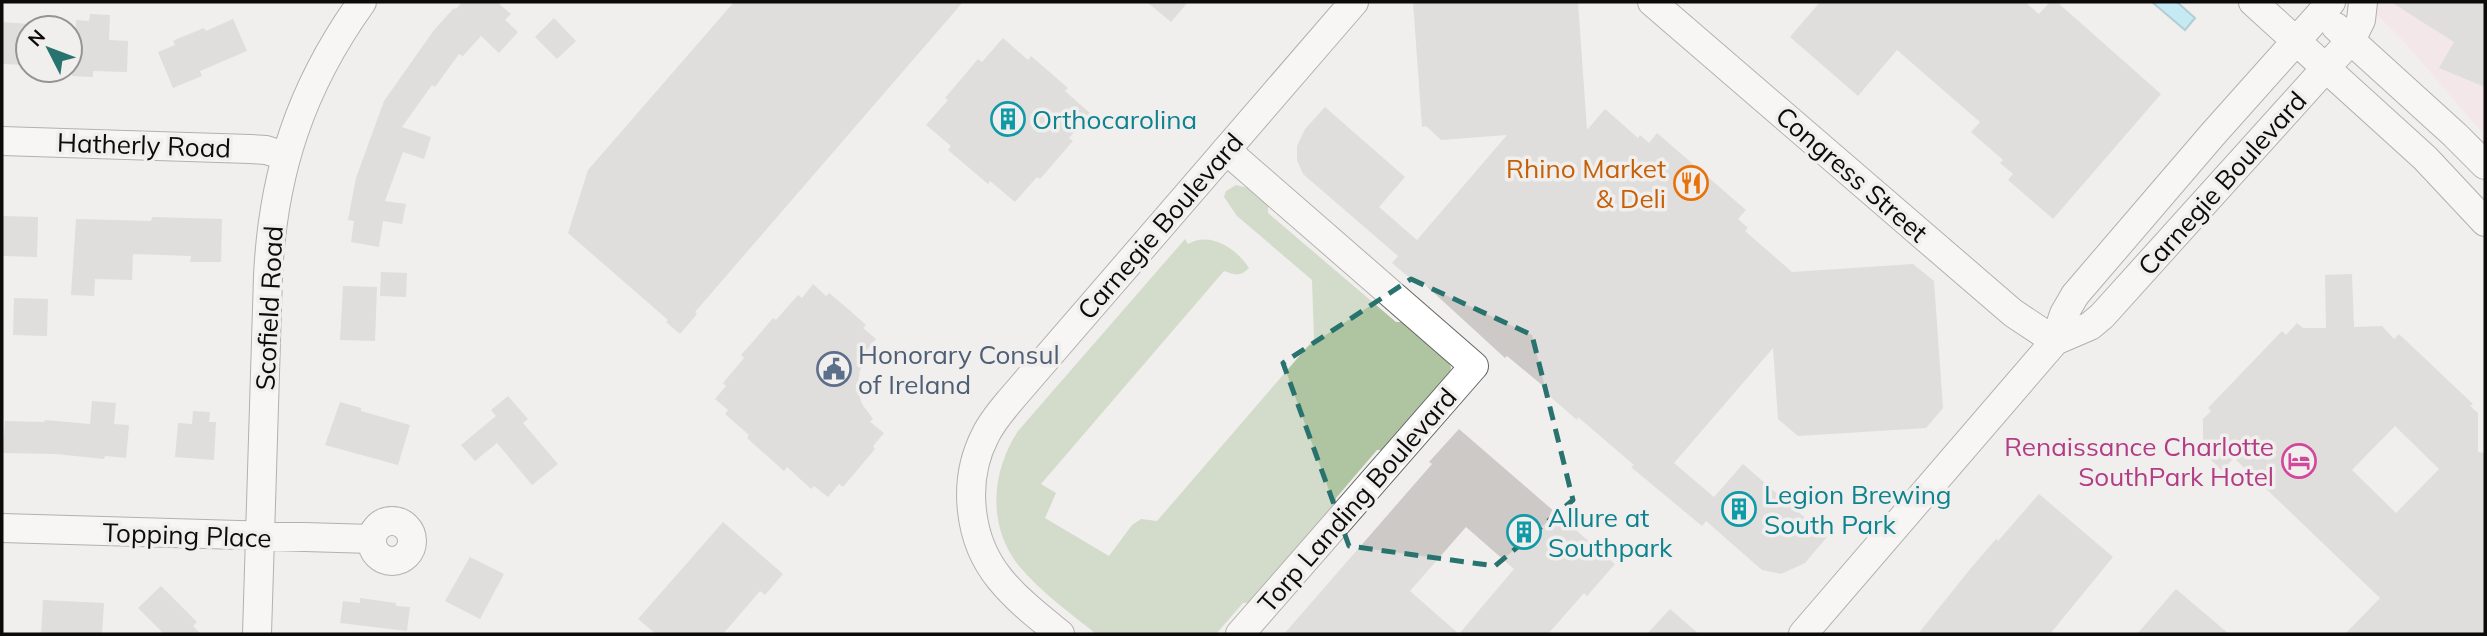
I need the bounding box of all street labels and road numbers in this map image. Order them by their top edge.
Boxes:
street label: Carnegie Boulevard [2131,84,2313,282]
street label: Congress Street [1769,99,1935,249]
street label: Hatherly Road [56,125,232,165]
street label: Carnegie Boulevard [1070,126,1250,326]
street label: Scofield Road [248,225,290,391]
street label: Torp Landing Boulevard [1251,381,1463,619]
street label: Topping Place [102,516,272,554]

